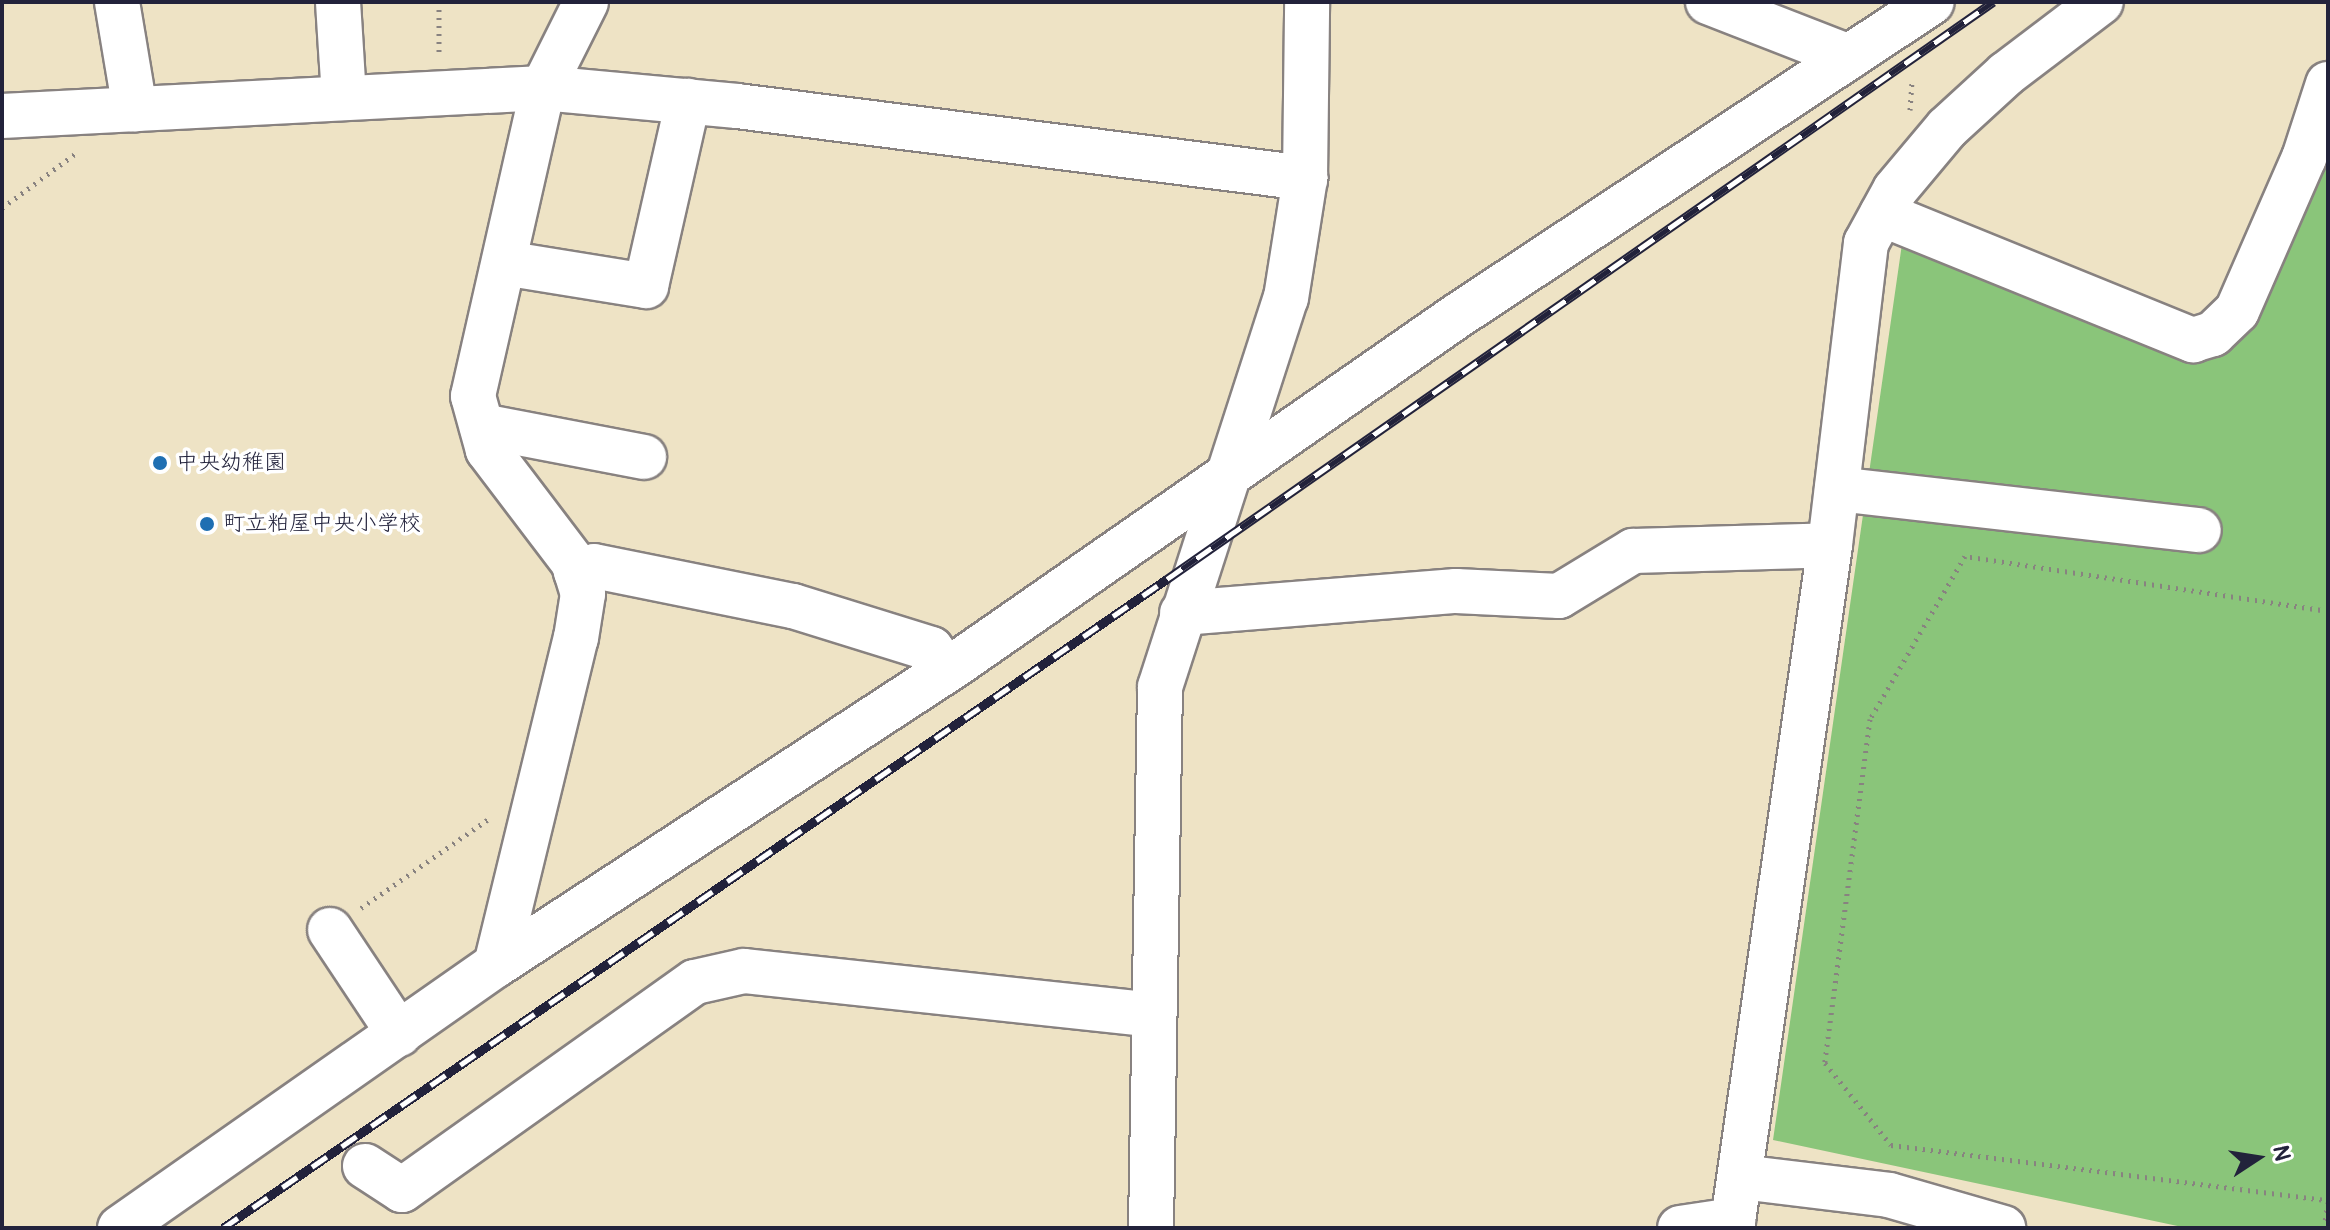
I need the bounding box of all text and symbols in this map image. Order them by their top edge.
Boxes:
place label: 中央幼稚園 [176,450,286,476]
marker: 中央幼稚園 [151,454,169,472]
place label: 町立粕屋中央小学校 [223,511,421,537]
marker: 町立粕屋中央小学校 [198,515,216,533]
north arrow [2218,1118,2298,1198]
text: N [2266,1143,2297,1163]

